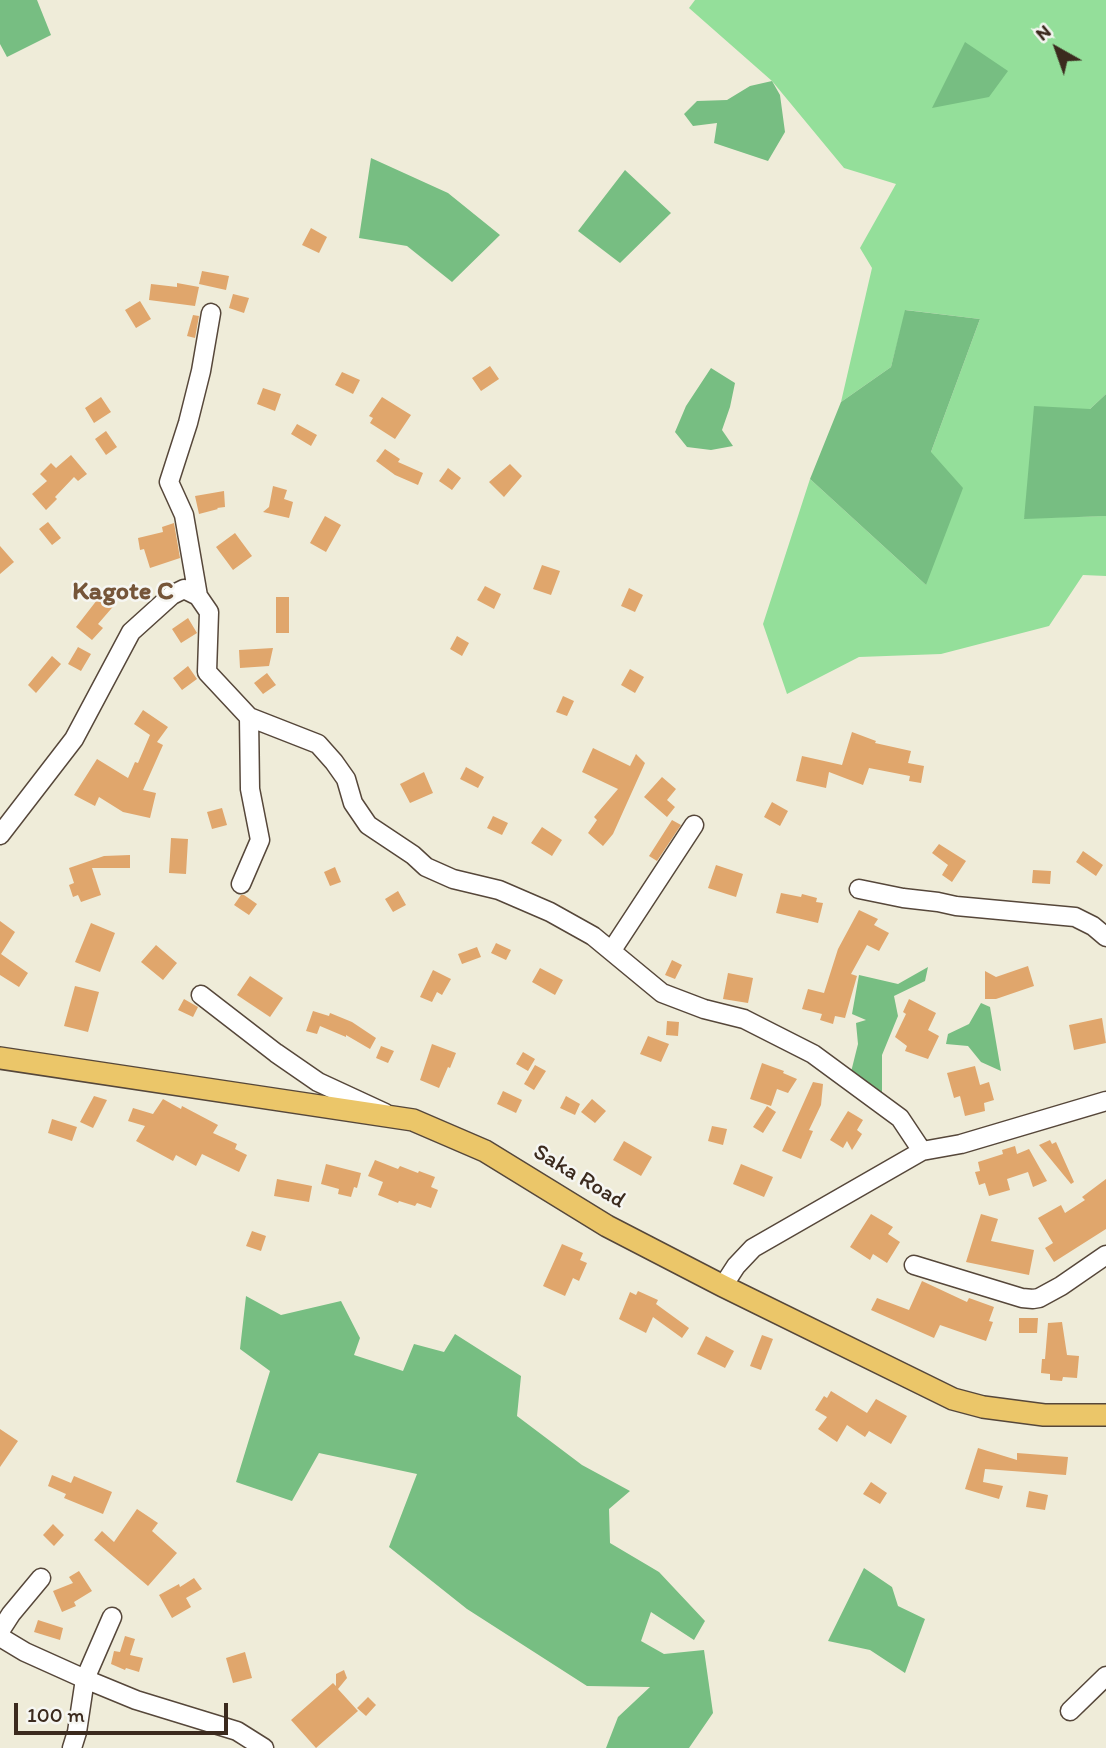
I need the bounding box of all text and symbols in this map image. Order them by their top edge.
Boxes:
north arrow [1022,14,1092,84]
text: N [1031,20,1055,45]
district label: Kagote C [72,576,174,608]
street label: Saka Road [528,1139,630,1215]
scale bar [18,1688,231,1732]
text: 100 m [27,1702,85,1727]

